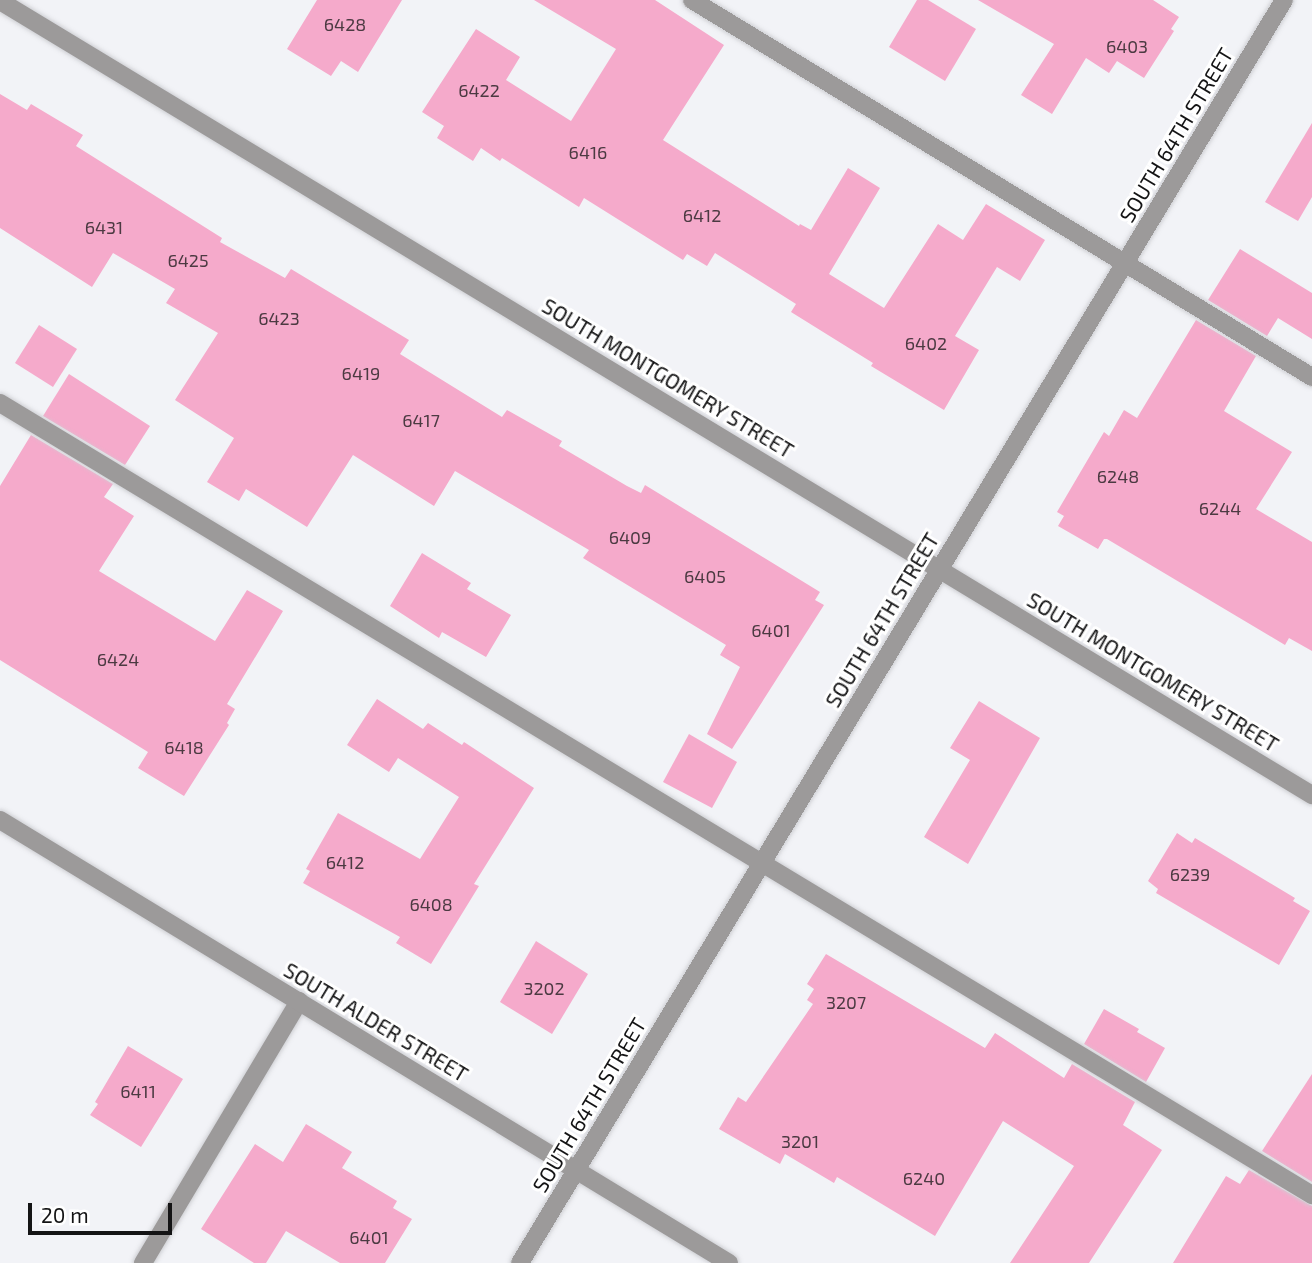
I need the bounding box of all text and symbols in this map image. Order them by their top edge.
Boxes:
house number: 6428 [324,13,366,35]
house number: 6403 [1106,35,1148,57]
street label: SOUTH 64TH STREET [1114,43,1238,227]
house number: 6422 [458,79,500,101]
house number: 6416 [569,141,607,163]
house number: 6412 [683,204,721,226]
house number: 6431 [85,216,123,238]
house number: 6425 [167,249,209,271]
street label: SOUTH MONTGOMERY STREET [538,293,798,463]
house number: 6423 [258,307,300,329]
house number: 6402 [905,332,947,354]
house number: 6419 [342,362,380,384]
house number: 6417 [402,409,440,431]
house number: 6248 [1097,465,1139,487]
house number: 6244 [1199,497,1241,519]
house number: 6409 [609,526,651,548]
street label: SOUTH 64TH STREET [820,528,944,712]
house number: 6405 [684,565,726,587]
street label: SOUTH MONTGOMERY STREET [1023,587,1283,757]
house number: 6401 [751,619,791,641]
house number: 6424 [97,648,139,670]
house number: 6418 [164,736,204,758]
house number: 6412 [326,851,364,873]
house number: 6239 [1170,863,1210,885]
house number: 6408 [409,893,453,915]
street label: SOUTH ALDER STREET [279,957,473,1087]
house number: 3202 [523,977,565,999]
house number: 3207 [826,991,866,1013]
street label: SOUTH 64TH STREET [527,1013,651,1197]
house number: 6411 [120,1080,156,1102]
house number: 3201 [781,1130,819,1152]
house number: 6240 [903,1167,945,1189]
scale bar [32,1190,175,1234]
text: 20 m [41,1202,89,1227]
house number: 6401 [349,1226,389,1248]

